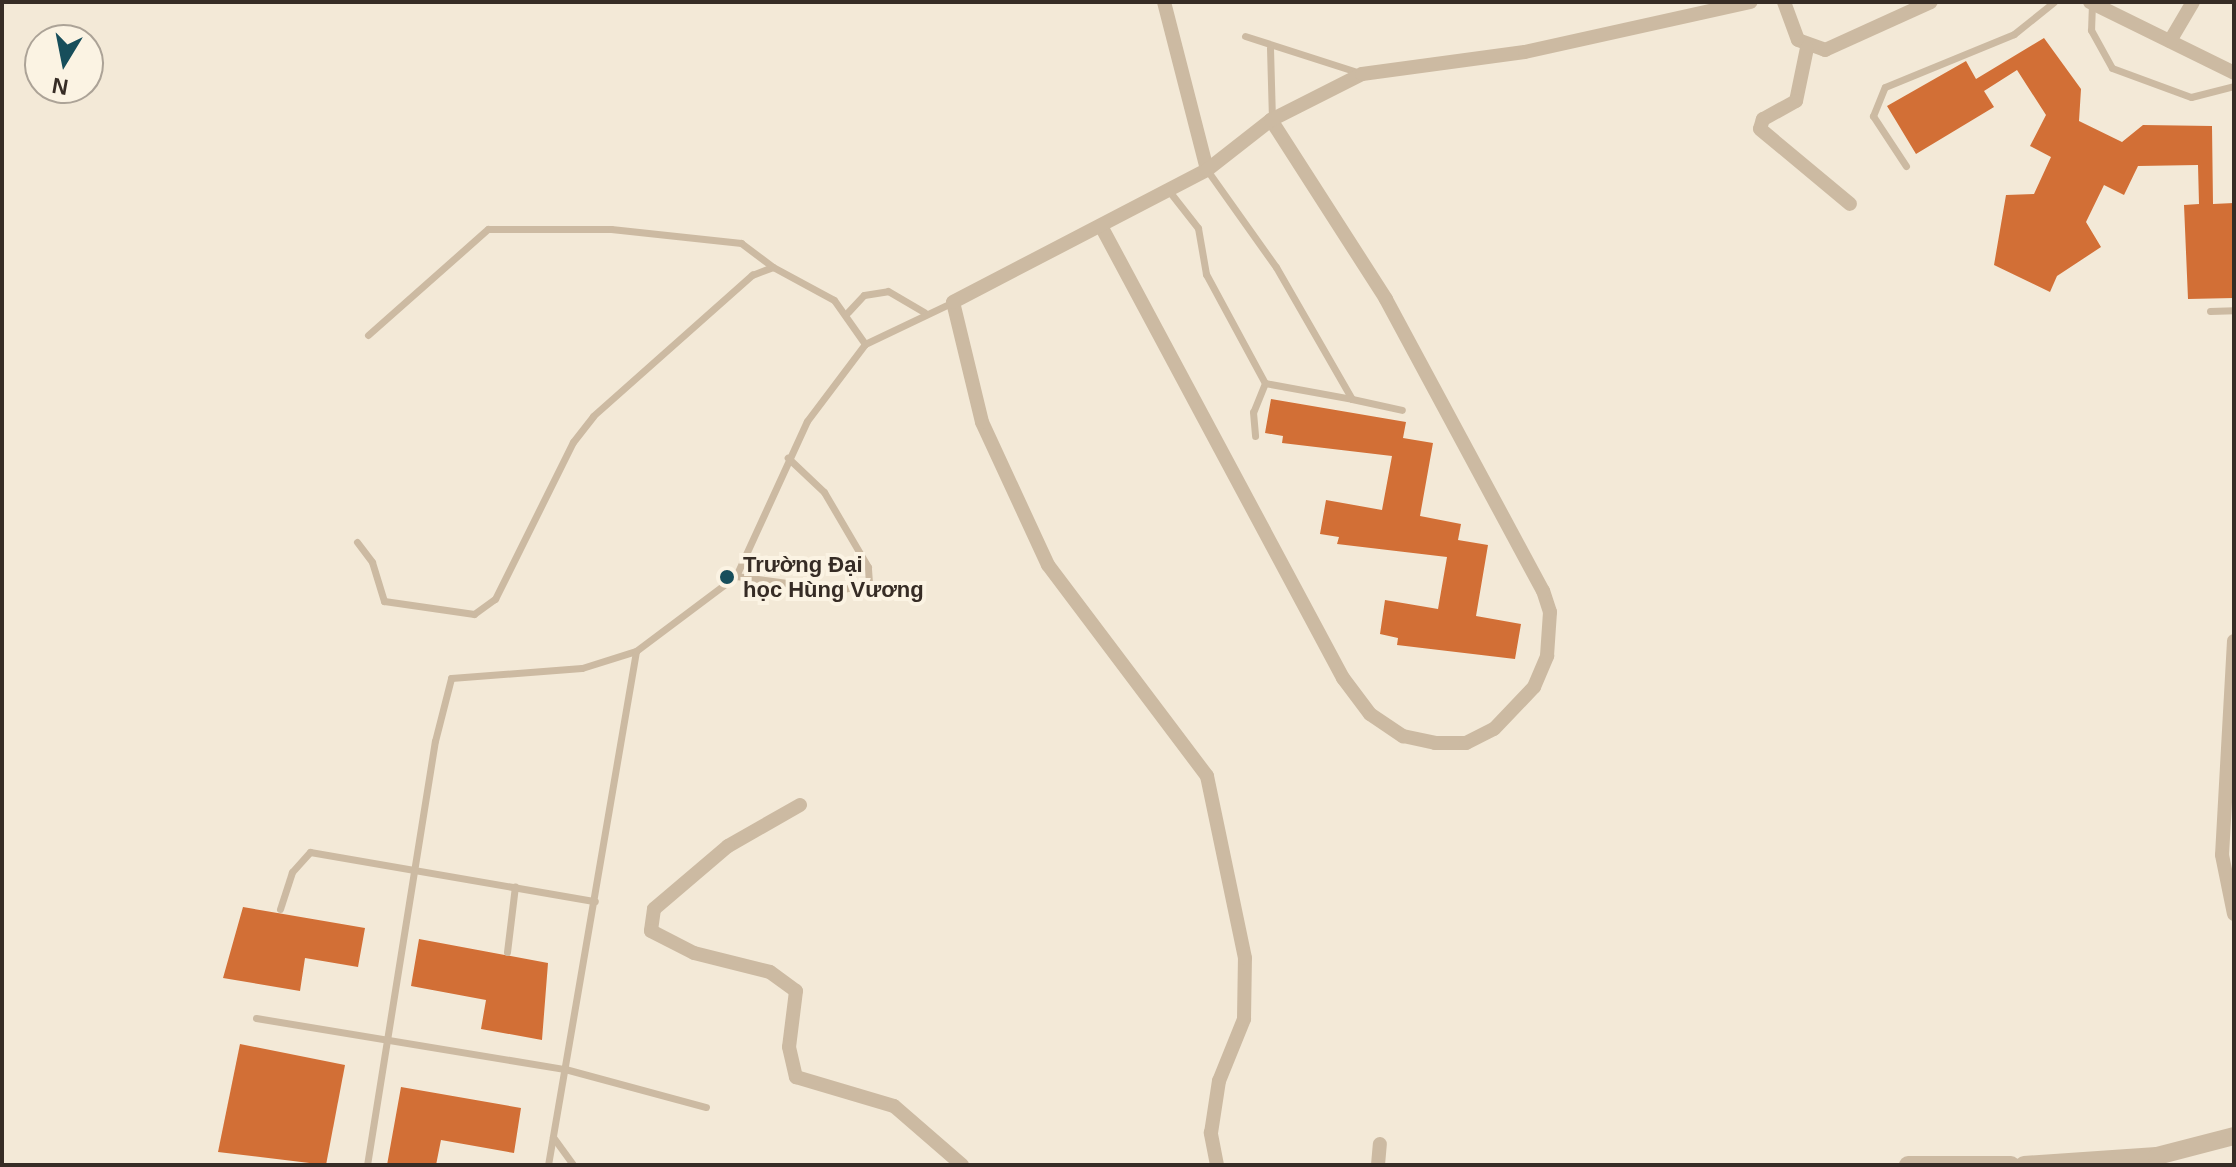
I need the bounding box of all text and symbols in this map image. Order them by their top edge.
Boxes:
north arrow [24,24,104,104]
text: N [50,72,70,100]
place label: Trường Đại học Hùng Vương [743,551,924,602]
marker: Trường Đại học Hùng Vương [718,568,736,586]

